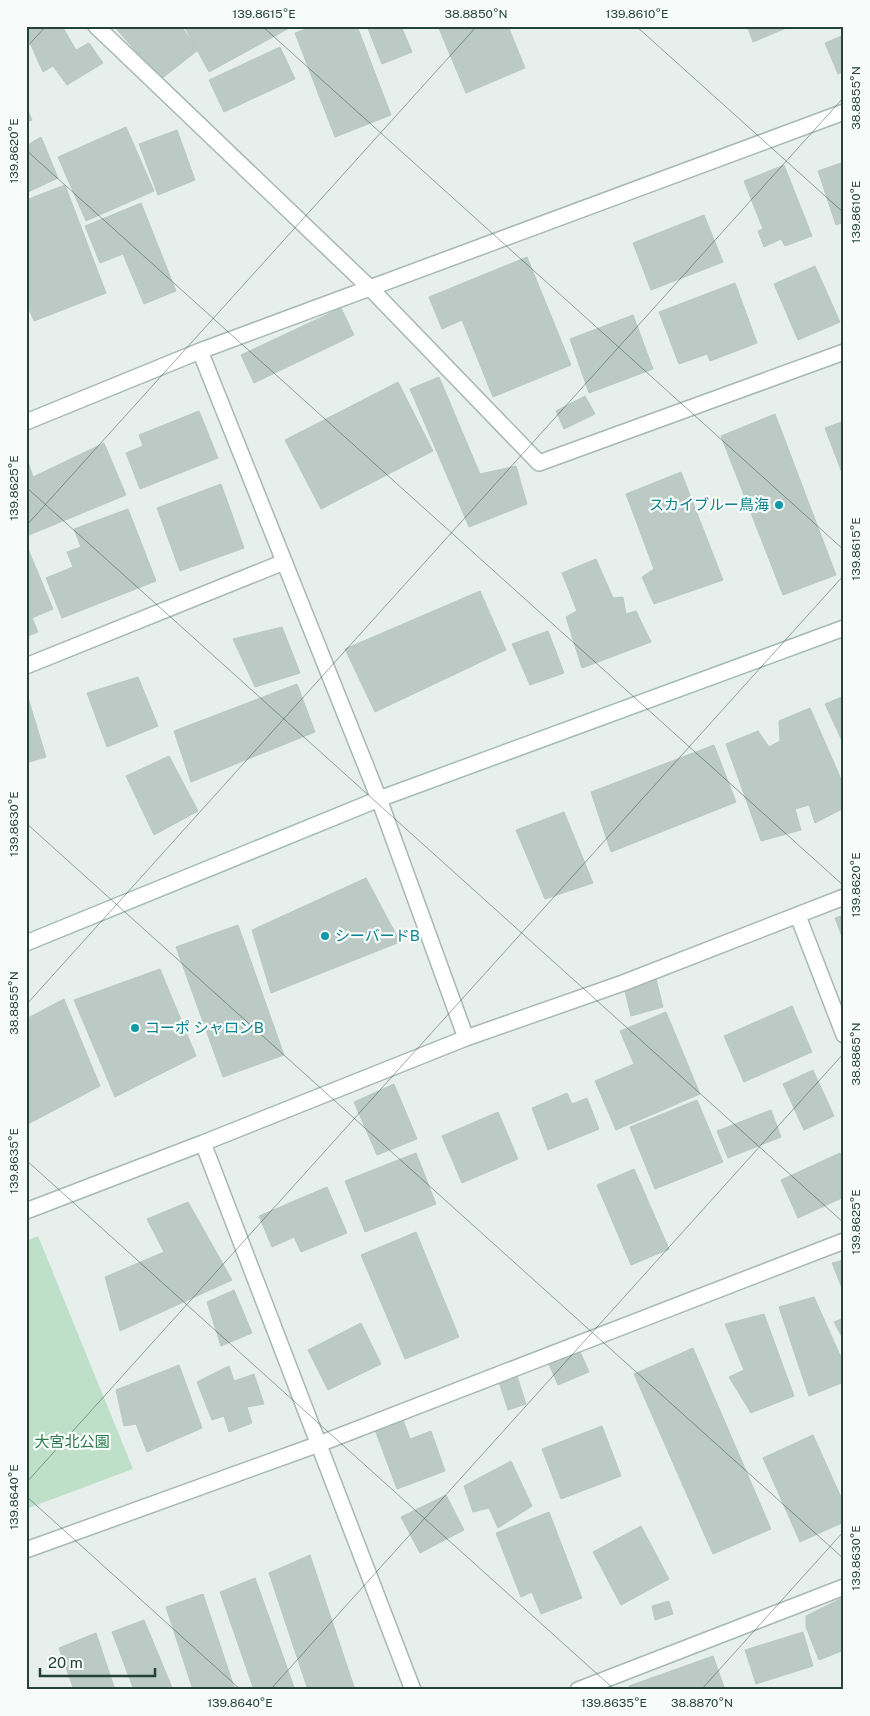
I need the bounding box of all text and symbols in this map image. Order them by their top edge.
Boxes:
text: 139.8615°E [232,7,296,21]
text: 38.8850°N [444,7,508,21]
text: 139.8610°E [606,7,668,21]
text: 38.8855°N [849,66,863,130]
text: 139.8620°E [7,118,21,184]
text: 139.8610°E [849,181,863,243]
text: 139.8625°E [7,455,21,521]
place label: スカイブルー鳥海 [649,496,769,513]
marker: スカイブルー鳥海 [773,499,785,511]
text: 139.8615°E [849,517,863,581]
text: 139.8630°E [7,791,21,857]
text: 139.8620°E [849,852,863,918]
place label: シーバードB [335,927,420,944]
marker: シーバードB [319,930,331,942]
text: 38.8855°N [7,971,21,1035]
place label: コーポ シャロンB [145,1019,264,1036]
marker: コーポ シャロンB [129,1022,141,1034]
text: 38.8865°N [849,1022,863,1086]
text: 139.8635°E [7,1128,21,1194]
text: 139.8625°E [849,1189,863,1255]
park label: 大宮北公園 [34,1433,110,1450]
text: 139.8640°E [7,1464,21,1530]
text: 139.8630°E [849,1525,863,1591]
scale bar [40,1646,155,1678]
text: 20 m [48,1654,83,1671]
text: 139.8640°E [207,1696,273,1710]
text: 139.8635°E [581,1696,647,1710]
text: 38.8870°N [671,1696,733,1710]

